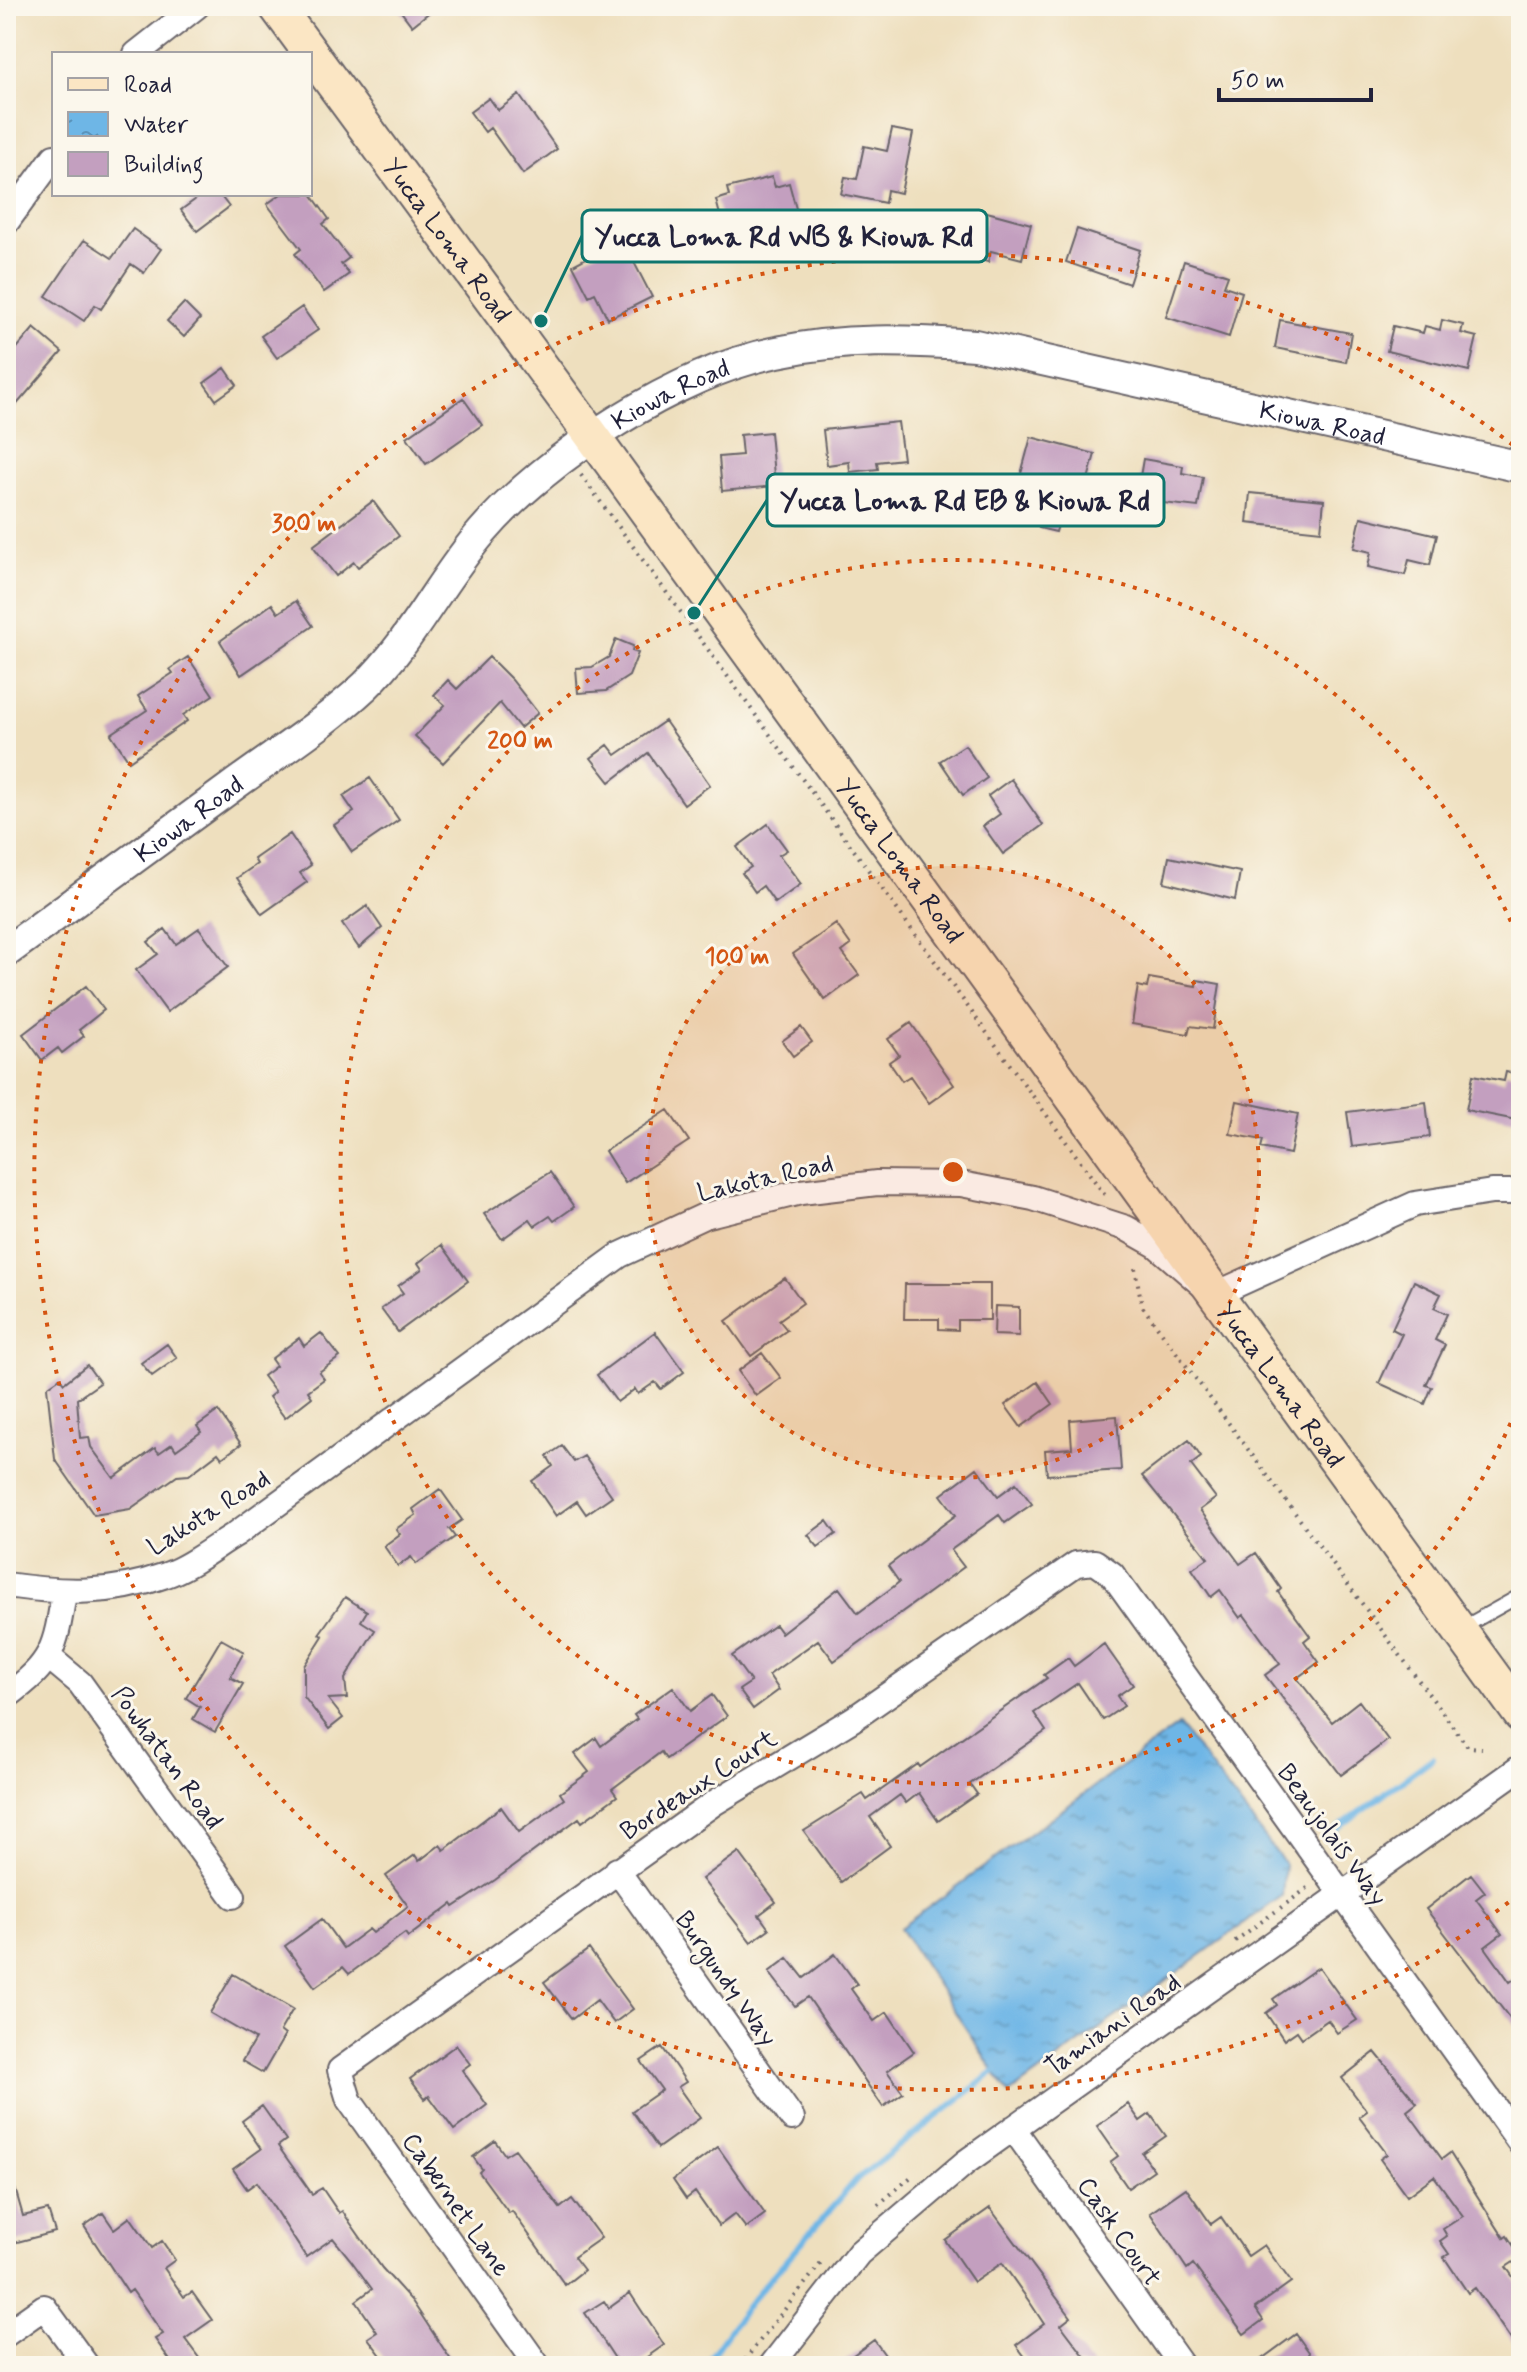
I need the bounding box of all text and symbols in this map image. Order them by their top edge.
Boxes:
legend [52,52,312,196]
scale bar [1219,52,1371,102]
text: 50 m [1231,66,1285,97]
text: Road [124,70,172,101]
text: Water [124,110,189,141]
text: Building [124,150,204,184]
street label: Yucca Loma Road [374,152,518,330]
callout: Yucca Loma Rd WB & Kiowa Rd [582,210,987,262]
text: Yucca Loma Rd WB & Kiowa Rd [595,220,973,257]
street label: Kiowa Road [606,352,735,439]
street label: Kiowa Road [1256,394,1388,455]
callout: Yucca Loma Rd EB & Kiowa Rd [767,474,1164,526]
text: Yucca Loma Rd EB & Kiowa Rd [780,484,1150,521]
text: 300 m [272,509,336,540]
text: 200 m [487,726,553,757]
street label: Kiowa Road [128,769,251,872]
street label: Yucca Loma Road [827,772,970,951]
text: 100 m [705,942,769,973]
street label: Lakota Road [694,1147,837,1211]
centre of rings [939,1158,967,1186]
street label: Yucca Loma Road [1208,1296,1351,1475]
street label: Lakota Road [141,1463,277,1565]
street label: Powhatan Road [103,1680,230,1837]
street label: Bordeaux Court [614,1722,784,1849]
street label: Beaujolais Way [1268,1757,1394,1913]
street label: Burgundy Way [665,1905,784,2055]
street label: Tamiani Road [1038,1966,1188,2085]
street label: Cabernet Lane [393,2126,518,2284]
street label: Cask Court [1068,2171,1168,2293]

